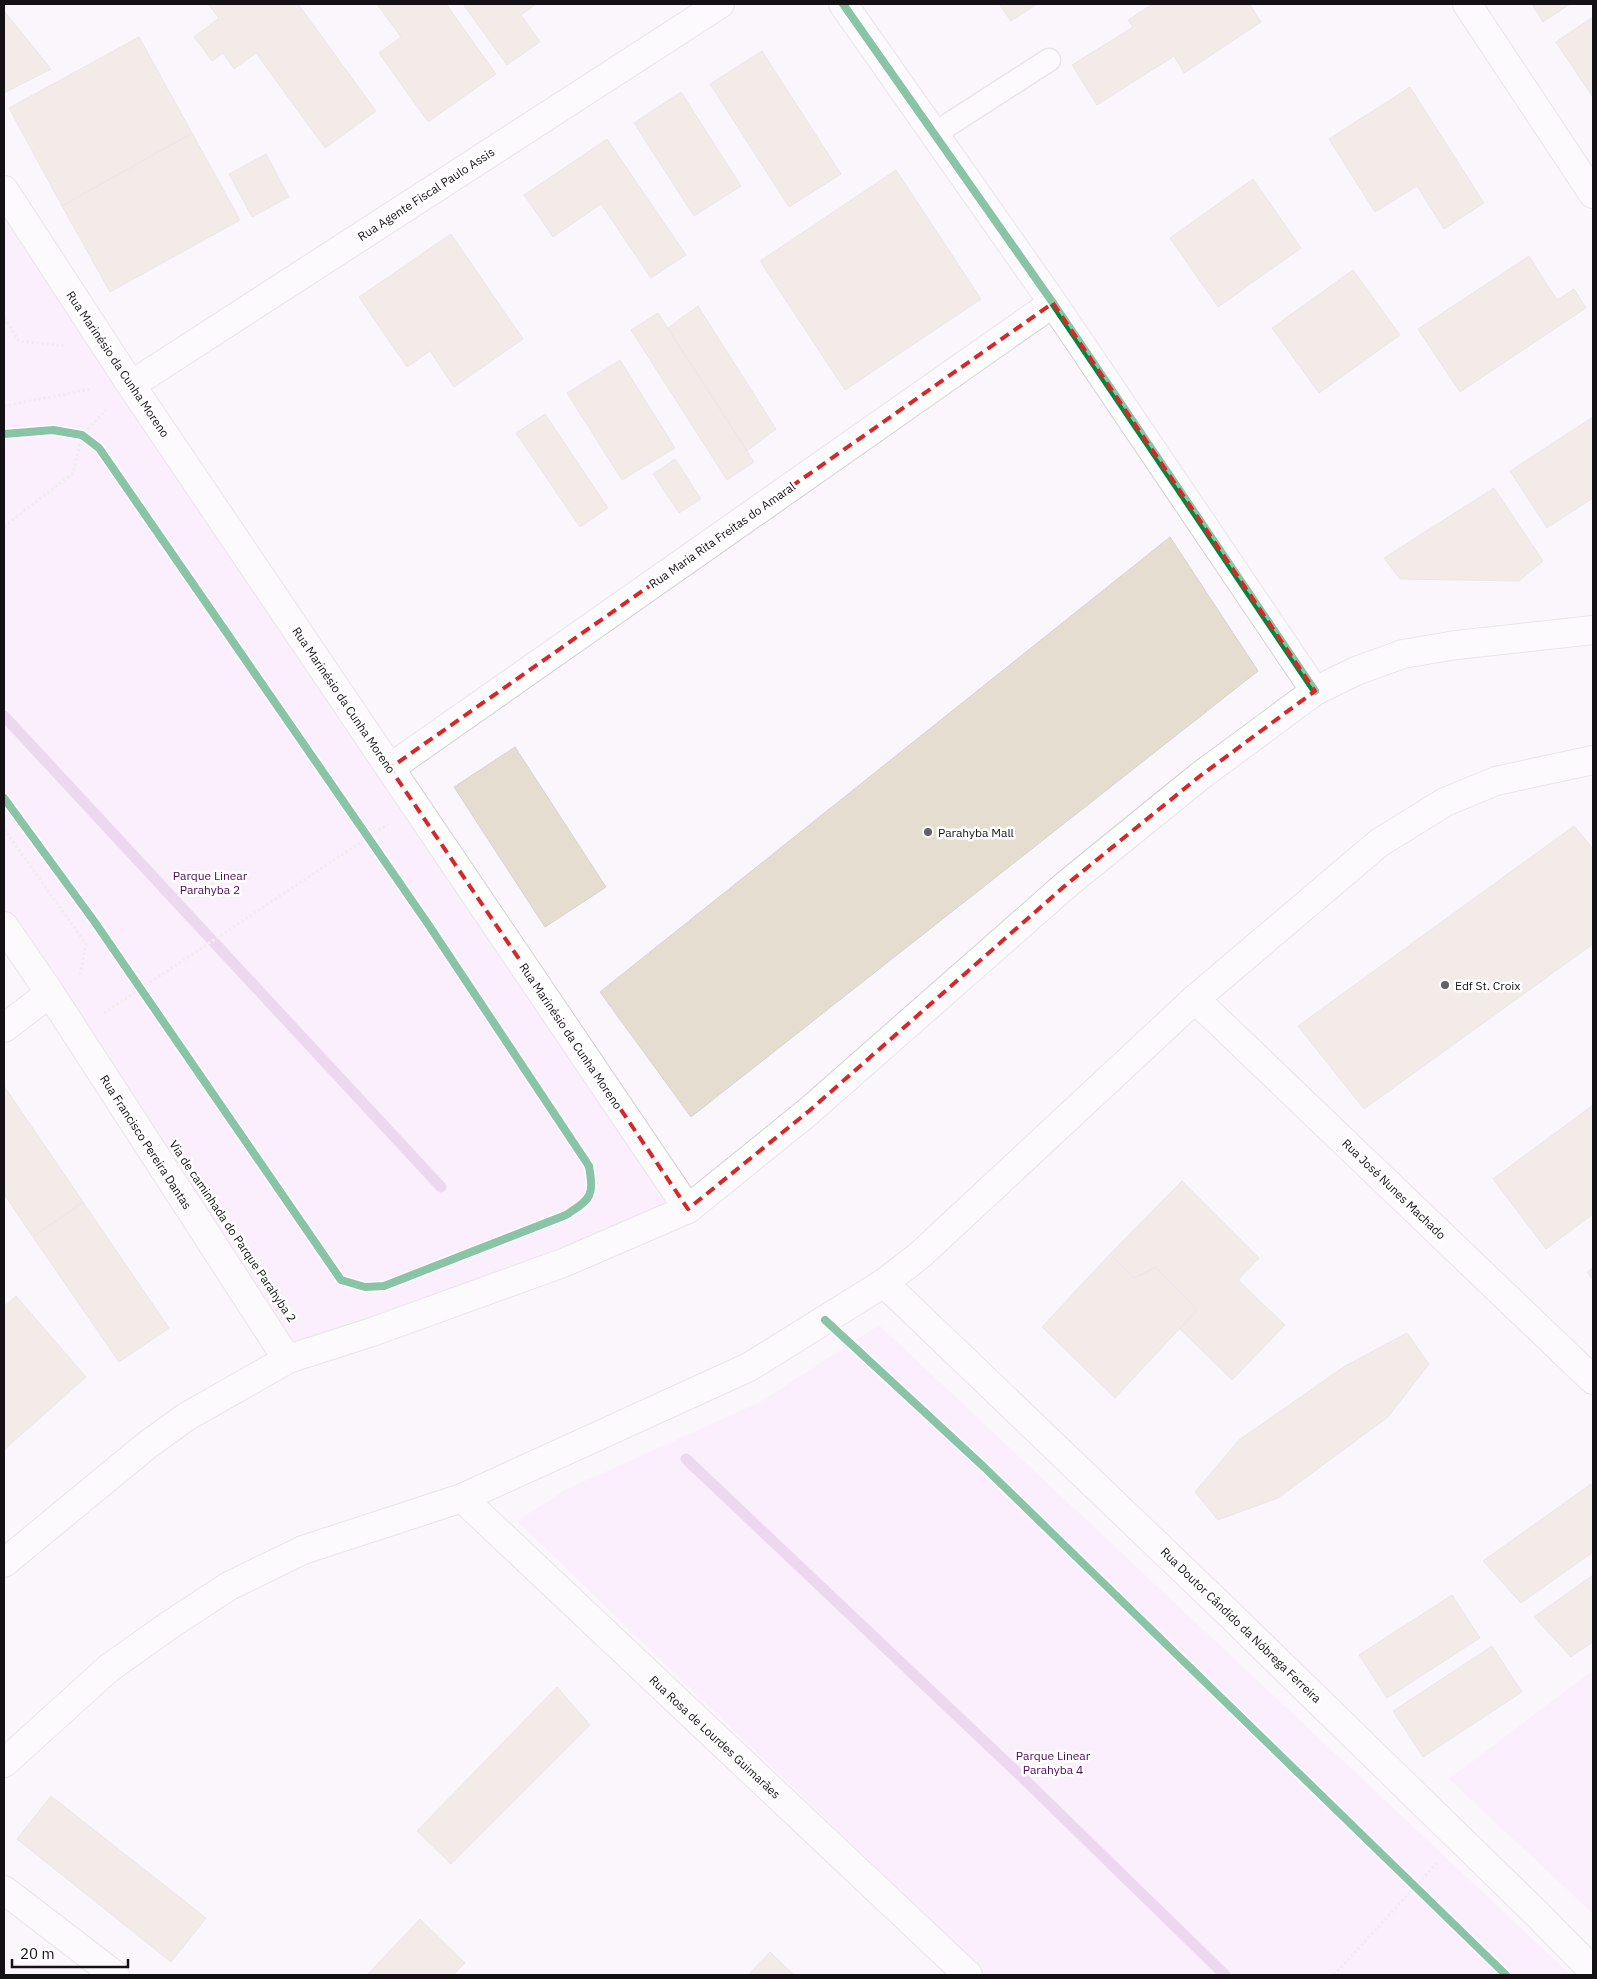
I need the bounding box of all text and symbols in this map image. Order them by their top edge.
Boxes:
street label: Rua Agente Fiscal Paulo Assis [355,144,497,244]
street label: Rua Marinésio da Cunha Moreno [63,288,173,440]
street label: Rua Maria Rita Freitas do Amaral [646,479,798,591]
street label: Rua Marinésio da Cunha Moreno [289,624,399,776]
place label: Parahyba Mall [938,825,1014,840]
marker: Parahyba Mall [922,826,934,838]
park label: Parque Linear Parahyba 2 [173,868,248,897]
street label: Rua Marinésio da Cunha Moreno [516,960,626,1112]
place label: Edf St. Croix [1455,978,1520,993]
marker: Edf St. Croix [1439,979,1451,991]
street label: Rua Francisco Pereira Dantas [97,1072,195,1212]
street label: Rua José Nunes Machado [1339,1136,1449,1243]
street label: Via de caminhada do Parque Parahyba 2 [166,1137,300,1325]
street label: Rua Doutor Cândido da Nóbrega Ferreira [1158,1544,1325,1706]
street label: Rua Rosa de Lourdes Guimarães [646,1672,784,1802]
park label: Parque Linear Parahyba 4 [1016,1748,1091,1777]
scale bar [12,1936,129,1968]
text: 20 m [20,1944,55,1963]

